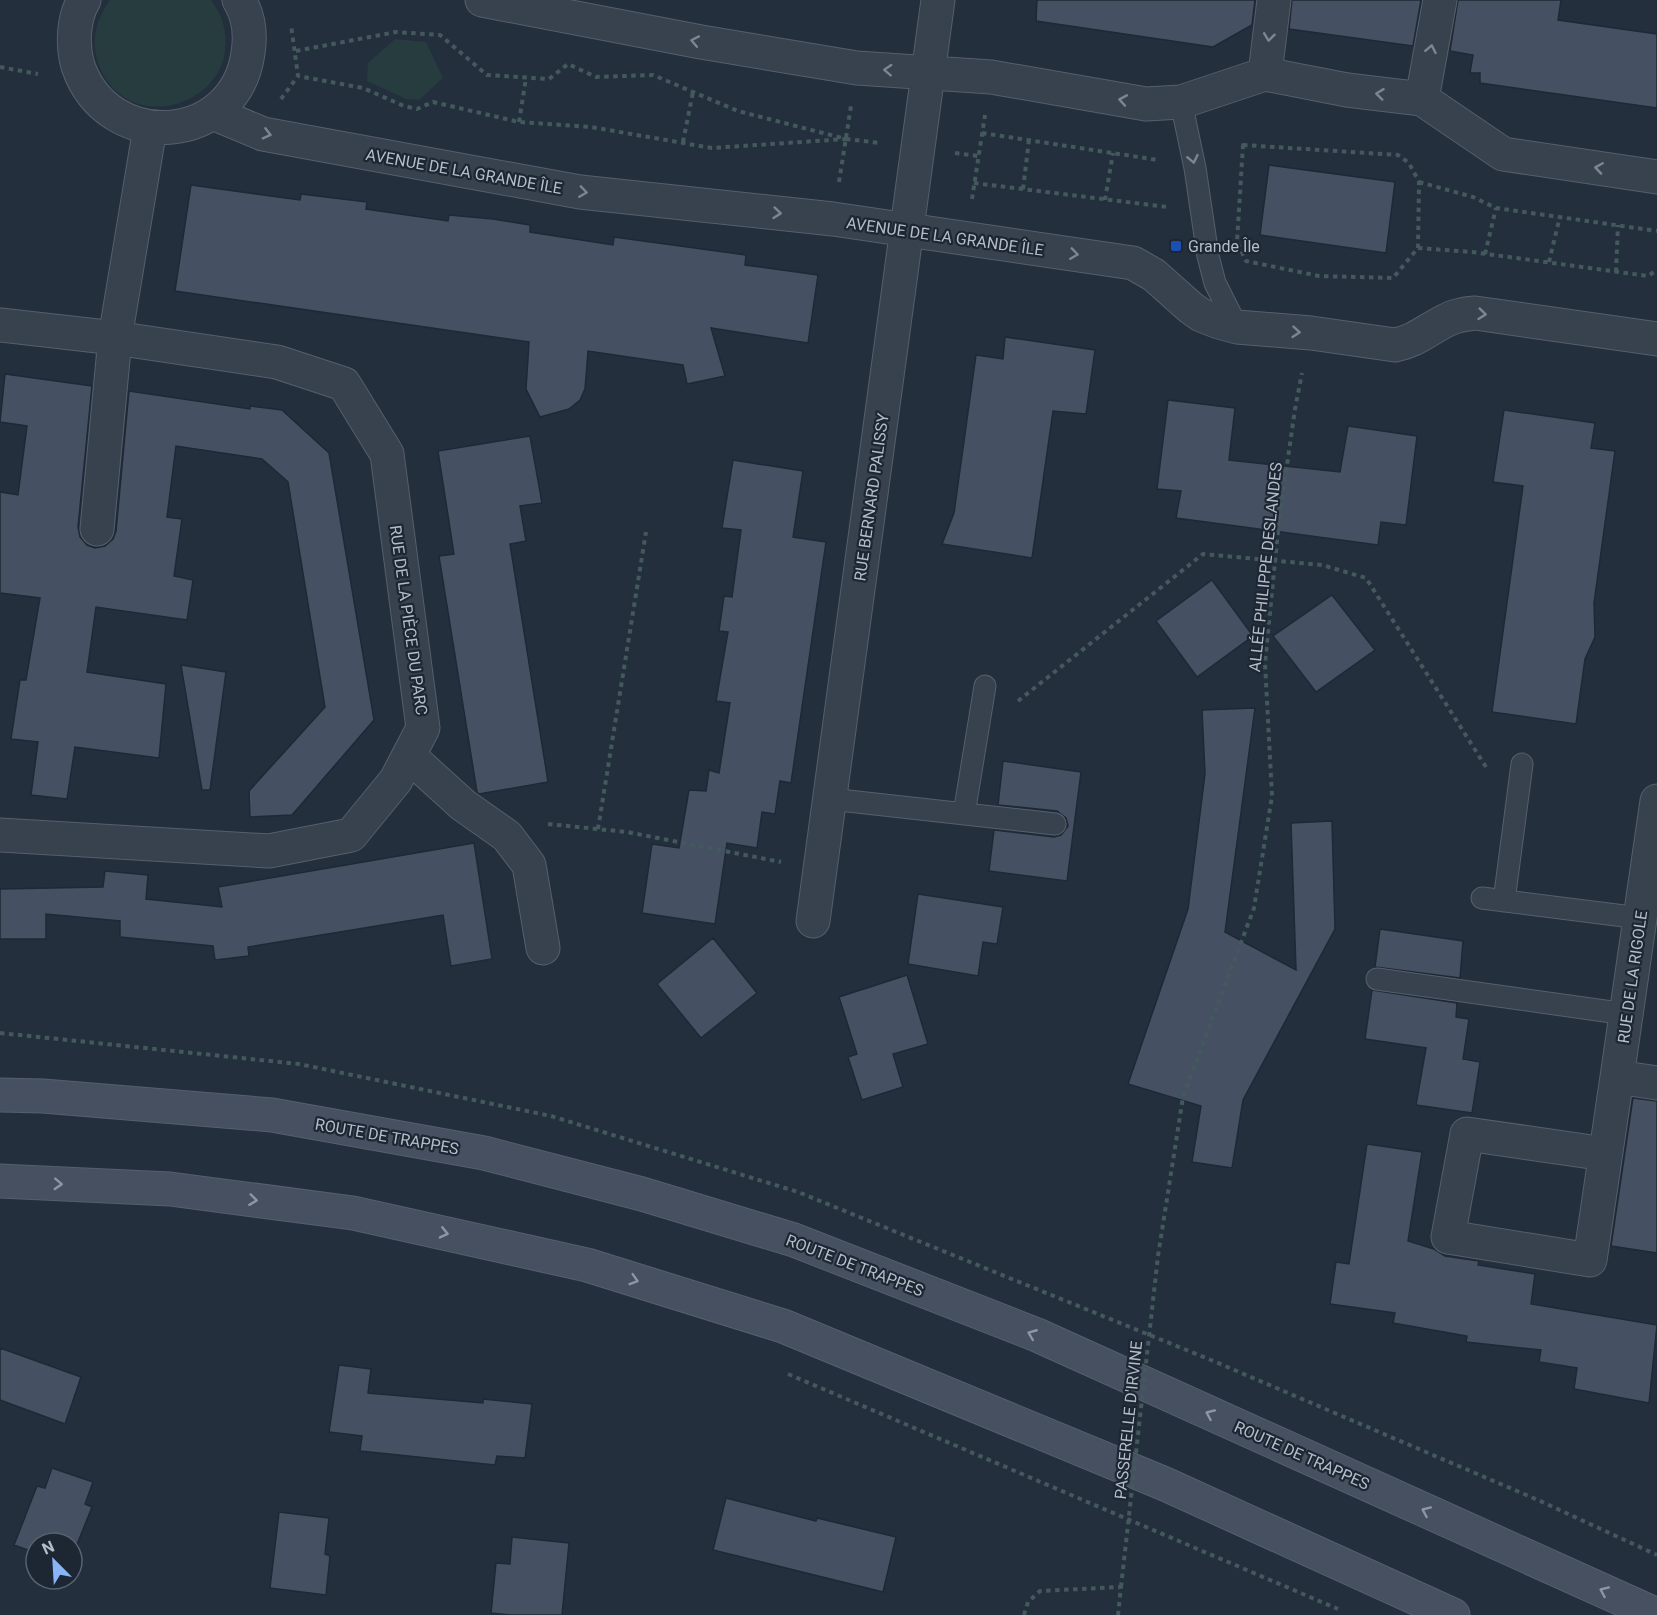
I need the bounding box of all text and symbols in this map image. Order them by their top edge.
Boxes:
one-way arrow [1264,33,1276,42]
one-way arrow [691,35,701,48]
one-way arrow [1424,45,1437,55]
one-way arrow [884,63,893,76]
one-way arrow [1376,88,1385,100]
one-way arrow [1118,94,1128,106]
one-way arrow [262,126,272,139]
street label: AVENUE DE LA GRANDE ÎLE [364,145,563,198]
one-way arrow [1186,154,1199,164]
one-way arrow [1595,162,1605,175]
one-way arrow [578,185,587,198]
one-way arrow [772,206,781,219]
street label: AVENUE DE LA GRANDE ÎLE [845,213,1045,260]
place label: Grande Île [1188,237,1260,256]
marker: Grande Île [1169,239,1183,253]
one-way arrow [1069,248,1078,260]
one-way arrow [1477,307,1487,320]
one-way arrow [1291,325,1300,338]
street label: RUE BERNARD PALISSY [850,411,893,582]
street label: ALLÉE PHILIPPE DESLANDES [1245,461,1286,673]
street label: RUE DE LA PIÈCE DU PARC [386,524,431,716]
street label: RUE DE LA RIGOLE [1614,909,1651,1045]
street label: ROUTE DE TRAPPES [314,1114,460,1159]
one-way arrow [54,1177,63,1190]
one-way arrow [248,1193,257,1205]
one-way arrow [439,1226,449,1239]
street label: ROUTE DE TRAPPES [783,1230,926,1300]
one-way arrow [628,1273,639,1285]
one-way arrow [1027,1329,1038,1341]
street label: PASSERELLE D'IRVINE [1111,1340,1146,1500]
one-way arrow [1205,1409,1216,1421]
street label: ROUTE DE TRAPPES [1231,1417,1372,1494]
one-way arrow [1421,1507,1432,1519]
north arrow [24,1531,84,1591]
text: N [39,1537,57,1559]
one-way arrow [1599,1586,1610,1598]

